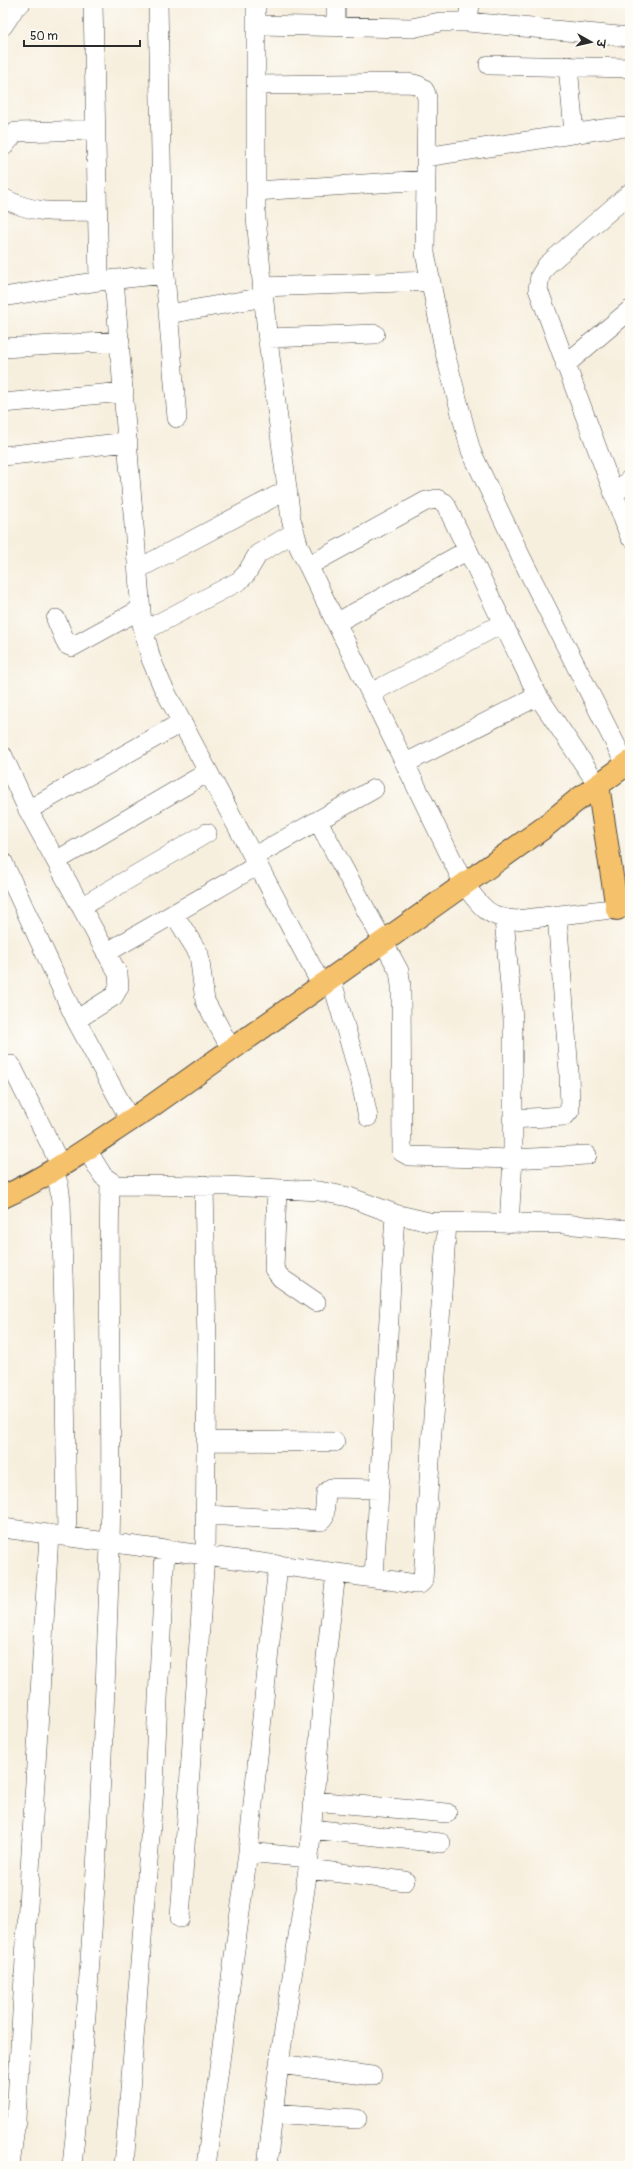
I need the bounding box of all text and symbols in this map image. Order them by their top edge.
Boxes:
scale bar [24,22,140,48]
north arrow [571,22,611,62]
text: 50 m [30,29,58,44]
text: उ [593,38,607,50]

